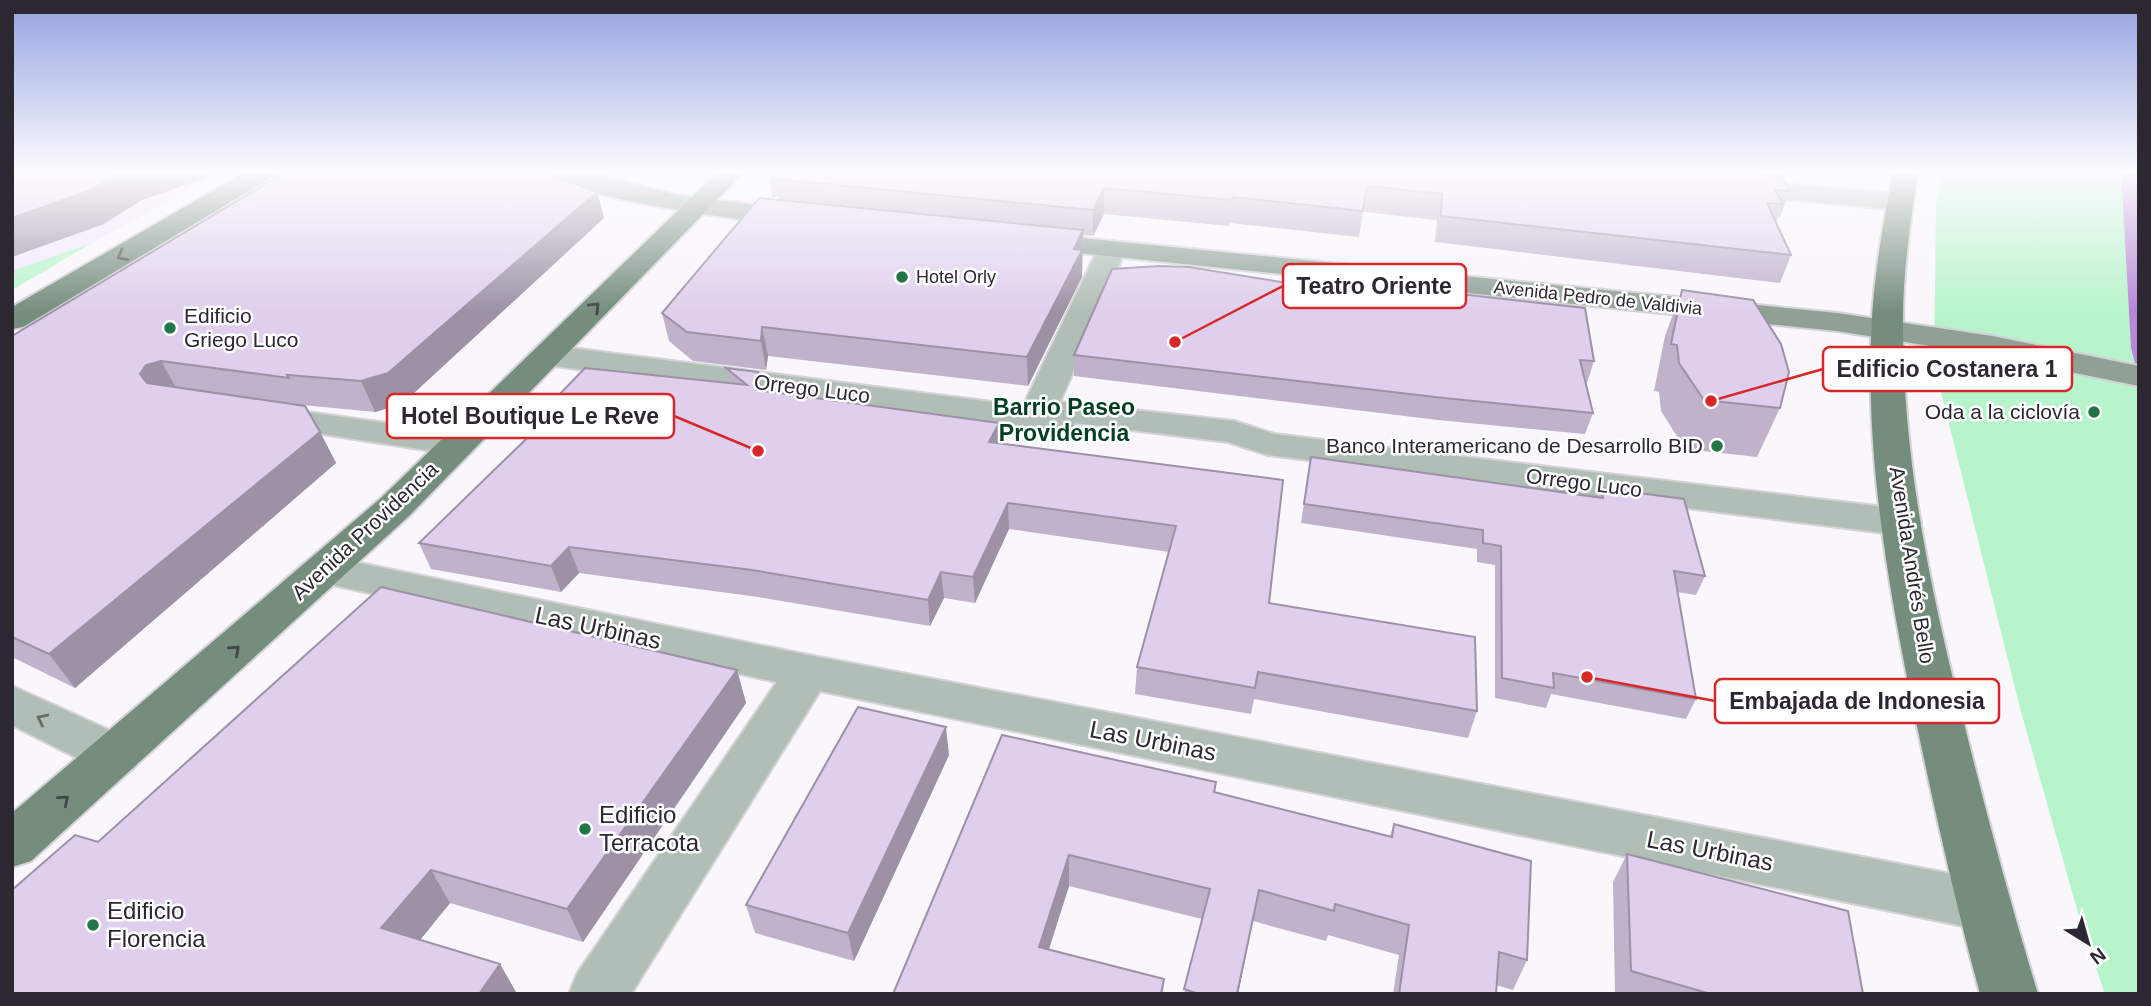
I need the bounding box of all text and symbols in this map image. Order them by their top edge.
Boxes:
one-way arrow [117,247,130,260]
callout: Teatro Oriente [1283,264,1466,308]
place label: Hotel Orly [916,267,996,287]
marker: Hotel Orly [894,269,910,285]
text: Teatro Oriente [1296,273,1452,299]
street label: Avenida Pedro de Valdivia [1493,277,1704,319]
one-way arrow [586,303,599,316]
place label: Edificio Griego Luco [184,304,298,351]
marker: Edificio Griego Luco [162,320,178,336]
callout: Edificio Costanera 1 [1823,347,2072,391]
text: Edificio Costanera 1 [1836,356,2058,382]
street label: Orrego Luco [753,370,871,407]
callout: Hotel Boutique Le Reve [387,394,674,438]
district label: Barrio Paseo Providencia [993,394,1135,446]
place label: Oda a la ciclovía [1925,400,2080,423]
text: Hotel Boutique Le Reve [401,403,659,429]
marker: Oda a la ciclovía [2086,404,2102,420]
place label: Banco Interamericano de Desarrollo BID [1326,434,1703,457]
marker: Banco Interamericano de Desarrollo BID [1709,438,1725,454]
street label: Avenida Providencia [287,457,443,604]
street label: Orrego Luco [1525,464,1643,501]
street label: Avenida Andrés Bello [1886,465,1939,665]
street label: Las Urbinas [533,601,664,654]
one-way arrow [226,646,239,658]
callout: Embajada de Indonesia [1715,679,1999,723]
text: Embajada de Indonesia [1729,688,1985,714]
one-way arrow [37,713,49,727]
street label: Las Urbinas [1088,715,1219,766]
one-way arrow [56,796,69,808]
place label: Edificio Terracota [599,801,700,856]
marker: Edificio Terracota [577,821,593,837]
street label: Las Urbinas [1645,825,1776,876]
place label: Edificio Florencia [107,897,206,952]
north arrow [2053,908,2123,978]
marker: Edificio Florencia [85,917,101,933]
text: N [2086,944,2110,969]

